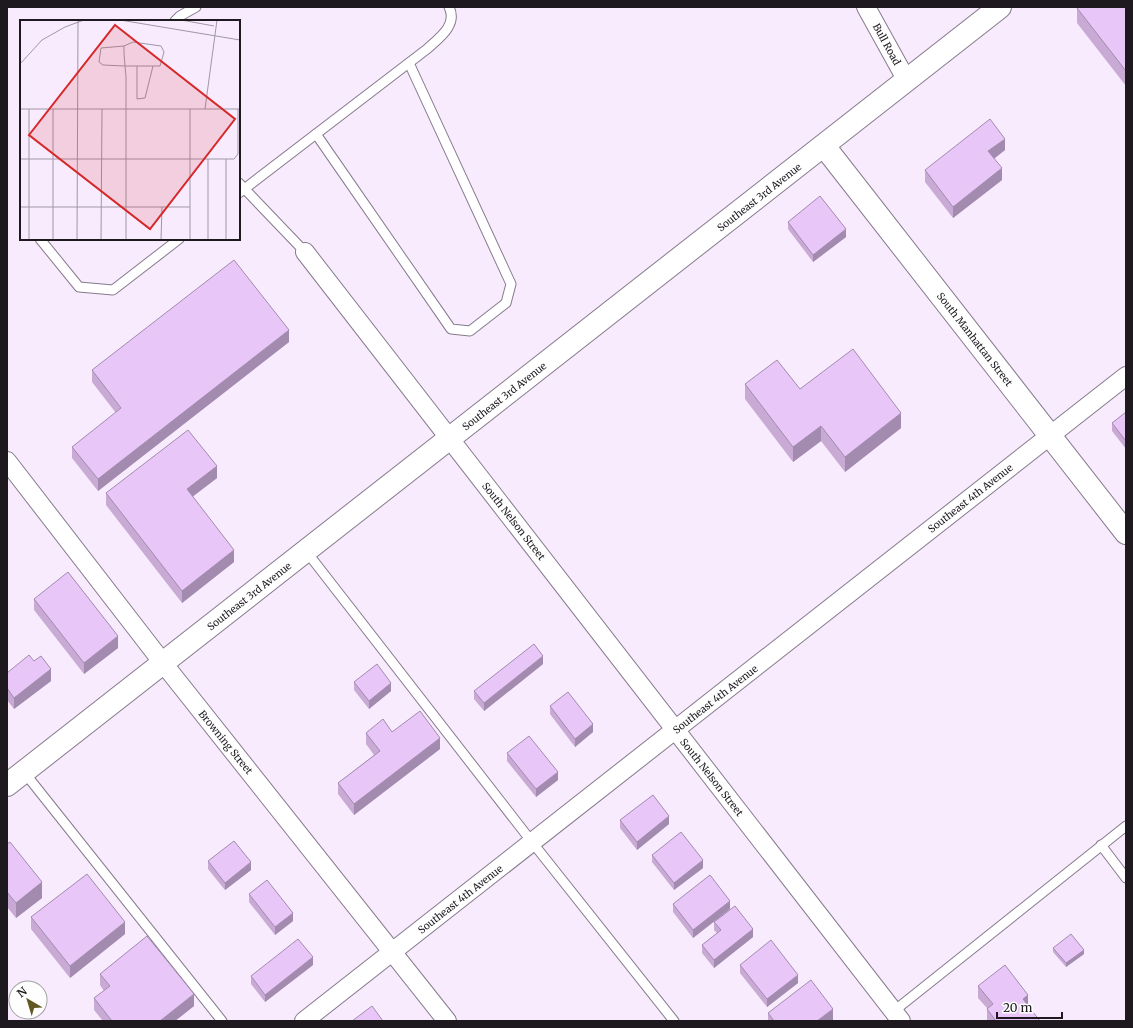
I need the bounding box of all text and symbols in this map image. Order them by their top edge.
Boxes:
inset map [20,20,240,240]
street label: Bull Road [870,21,903,67]
street label: Southeast 3rd Avenue [715,160,804,234]
street label: South Manhattan Street [934,290,1015,389]
street label: Southeast 3rd Avenue [460,359,549,433]
street label: Southeast 4th Avenue [925,461,1015,536]
street label: South Nelson Street [479,480,548,563]
street label: Southeast 3rd Avenue [205,559,294,633]
street label: Southeast 4th Avenue [670,662,760,737]
street label: Browning Street [196,708,255,777]
street label: South Nelson Street [677,736,746,819]
street label: Southeast 4th Avenue [415,862,505,937]
north arrow [8,980,48,1020]
text: N [14,984,30,1000]
scale bar [997,994,1062,1020]
text: 20 m [1003,1000,1032,1015]

